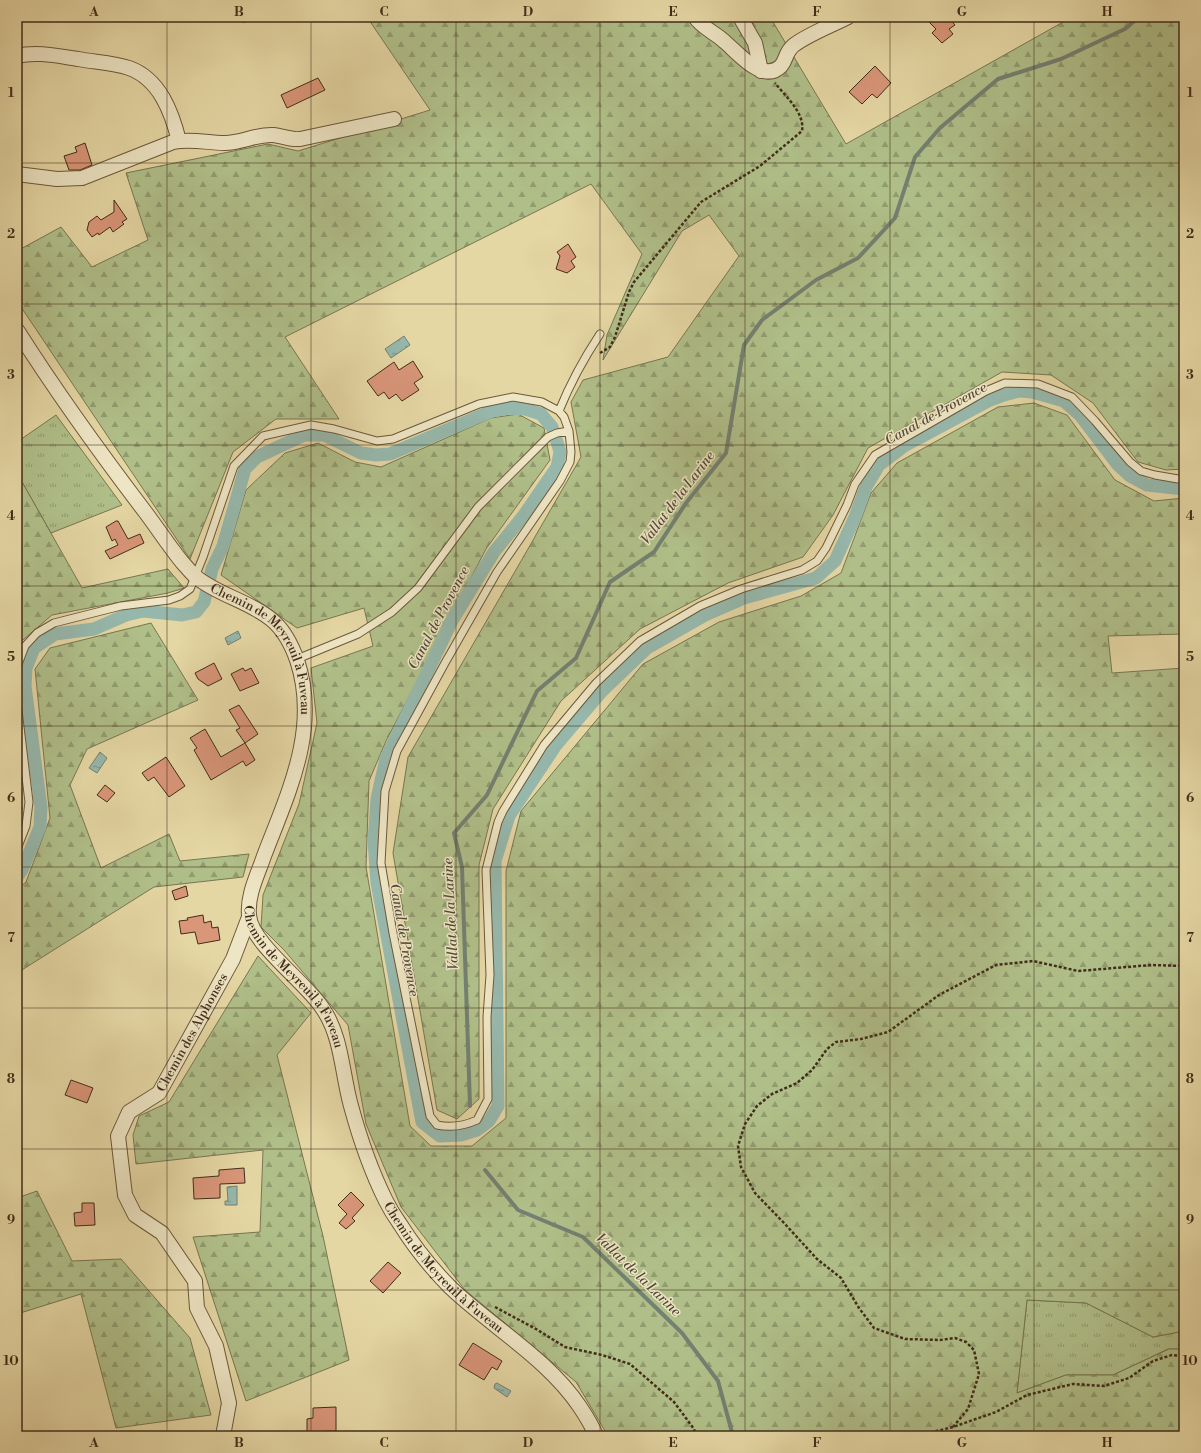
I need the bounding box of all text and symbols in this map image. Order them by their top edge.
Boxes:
text: A [88,4,99,20]
text: B [234,4,244,20]
text: C [379,4,389,20]
text: D [523,4,533,20]
text: E [668,4,678,20]
text: F [812,4,822,20]
text: G [957,4,968,20]
text: H [1102,4,1113,20]
text: 1 [8,85,15,101]
text: 1 [1187,85,1194,101]
text: 2 [7,226,15,242]
text: 2 [1186,226,1194,242]
text: 3 [7,367,15,383]
text: 3 [1186,367,1194,383]
water label: Canal de Provence [882,378,991,450]
water label: Vallat de la Larine [637,447,719,548]
text: 4 [7,508,16,524]
text: 4 [1186,508,1195,524]
water label: Canal de Provence [404,563,474,673]
street label: Chemin de Meyreuil à Fuveau [207,580,313,716]
text: 5 [7,649,15,665]
text: 5 [1186,649,1194,665]
text: 6 [7,790,15,806]
text: 6 [1186,790,1194,806]
water label: Vallat de la Larine [439,857,463,970]
water label: Canal de Provence [385,882,423,998]
street label: Chemin de Meyreuil à Fuveau [241,905,347,1050]
text: 7 [7,930,15,946]
text: 7 [1186,930,1194,946]
street label: Chemin des Alphonses [153,970,232,1095]
text: 8 [7,1071,15,1087]
text: 8 [1186,1071,1194,1087]
street label: Chemin de Meyreuil à Fuveau [380,1199,507,1337]
text: 9 [7,1212,15,1228]
text: 9 [1186,1212,1194,1228]
water label: Vallat de la Larine [591,1230,685,1321]
text: 10 [3,1353,19,1369]
text: 10 [1182,1353,1198,1369]
text: A [88,1435,99,1451]
text: B [234,1435,244,1451]
text: C [379,1435,389,1451]
text: D [523,1435,533,1451]
text: E [668,1435,678,1451]
text: F [812,1435,822,1451]
text: G [957,1435,968,1451]
text: H [1102,1435,1113,1451]

